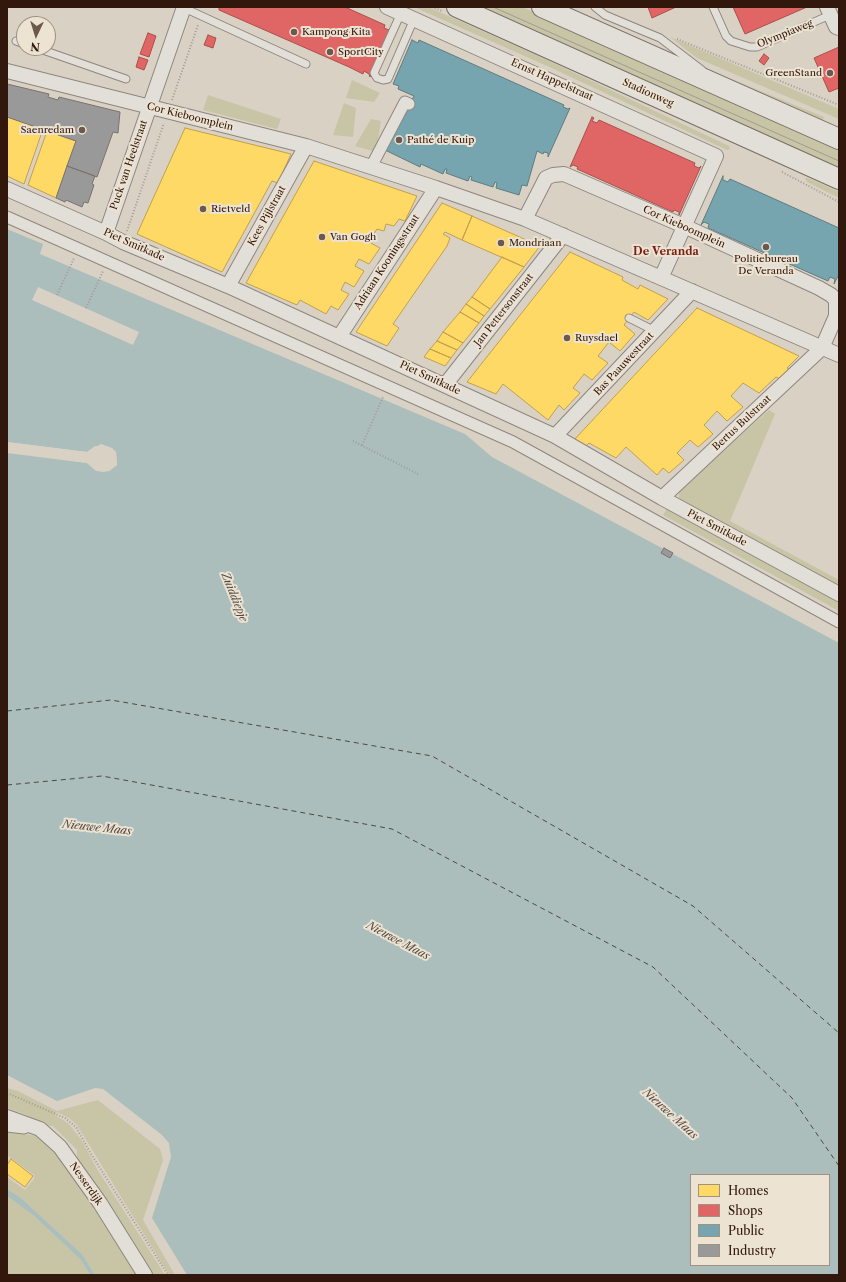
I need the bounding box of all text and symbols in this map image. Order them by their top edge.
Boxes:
north arrow [16,16,56,56]
street label: Olympiaweg [755,17,815,51]
place label: Kampong Kita [302,26,370,38]
marker: Kampong Kita [289,27,299,37]
text: N [30,40,40,54]
place label: SportCity [338,46,384,58]
marker: SportCity [325,47,335,57]
street label: Ernst Happelstraat [509,56,595,104]
place label: GreenStand [765,67,822,79]
marker: GreenStand [825,68,835,78]
street label: Stadionweg [620,76,676,110]
street label: Cor Kieboomplein [145,100,235,134]
street label: Puck van Heelstraat [108,118,150,212]
place label: Saenredam [21,124,74,136]
marker: Saenredam [77,125,87,135]
place label: Pathé de Kuip [407,134,474,146]
marker: Pathé de Kuip [394,135,404,145]
street label: Kees Pijlstraat [245,184,289,248]
place label: Rietveld [211,203,250,215]
street label: Cor Kieboomplein [641,203,727,251]
marker: Rietveld [198,204,208,214]
street label: Adriaan Kooningsstraat [352,212,422,312]
street label: Piet Smitkade [101,226,167,264]
place label: Van Gogh [330,231,376,243]
marker: Van Gogh [317,232,327,242]
place label: Mondriaan [509,237,561,249]
marker: Mondriaan [496,238,506,248]
marker: Politiebureau De Veranda [761,242,771,252]
district label: De Veranda [633,245,699,259]
place label: Politiebureau De Veranda [734,253,798,276]
street label: Jan Pettersonstraat [472,271,536,349]
street label: Bas Paauwestraat [592,330,656,398]
place label: Ruysdael [575,332,618,344]
marker: Ruysdael [562,333,572,343]
street label: Piet Smitkade [398,359,462,397]
street label: Bertus Bulstraat [710,393,774,453]
street label: Piet Smitkade [685,507,749,549]
water label: Zuiddiepje [218,570,250,624]
water label: Nieuwe Maas [62,818,132,838]
water label: Nieuwe Maas [364,919,432,963]
water label: Nieuwe Maas [640,1086,700,1142]
street label: Nesserdijk [67,1160,105,1208]
legend [690,1174,830,1266]
text: Homes [728,1183,768,1198]
text: Shops [728,1203,763,1218]
text: Public [728,1223,764,1238]
text: Industry [728,1243,776,1258]

